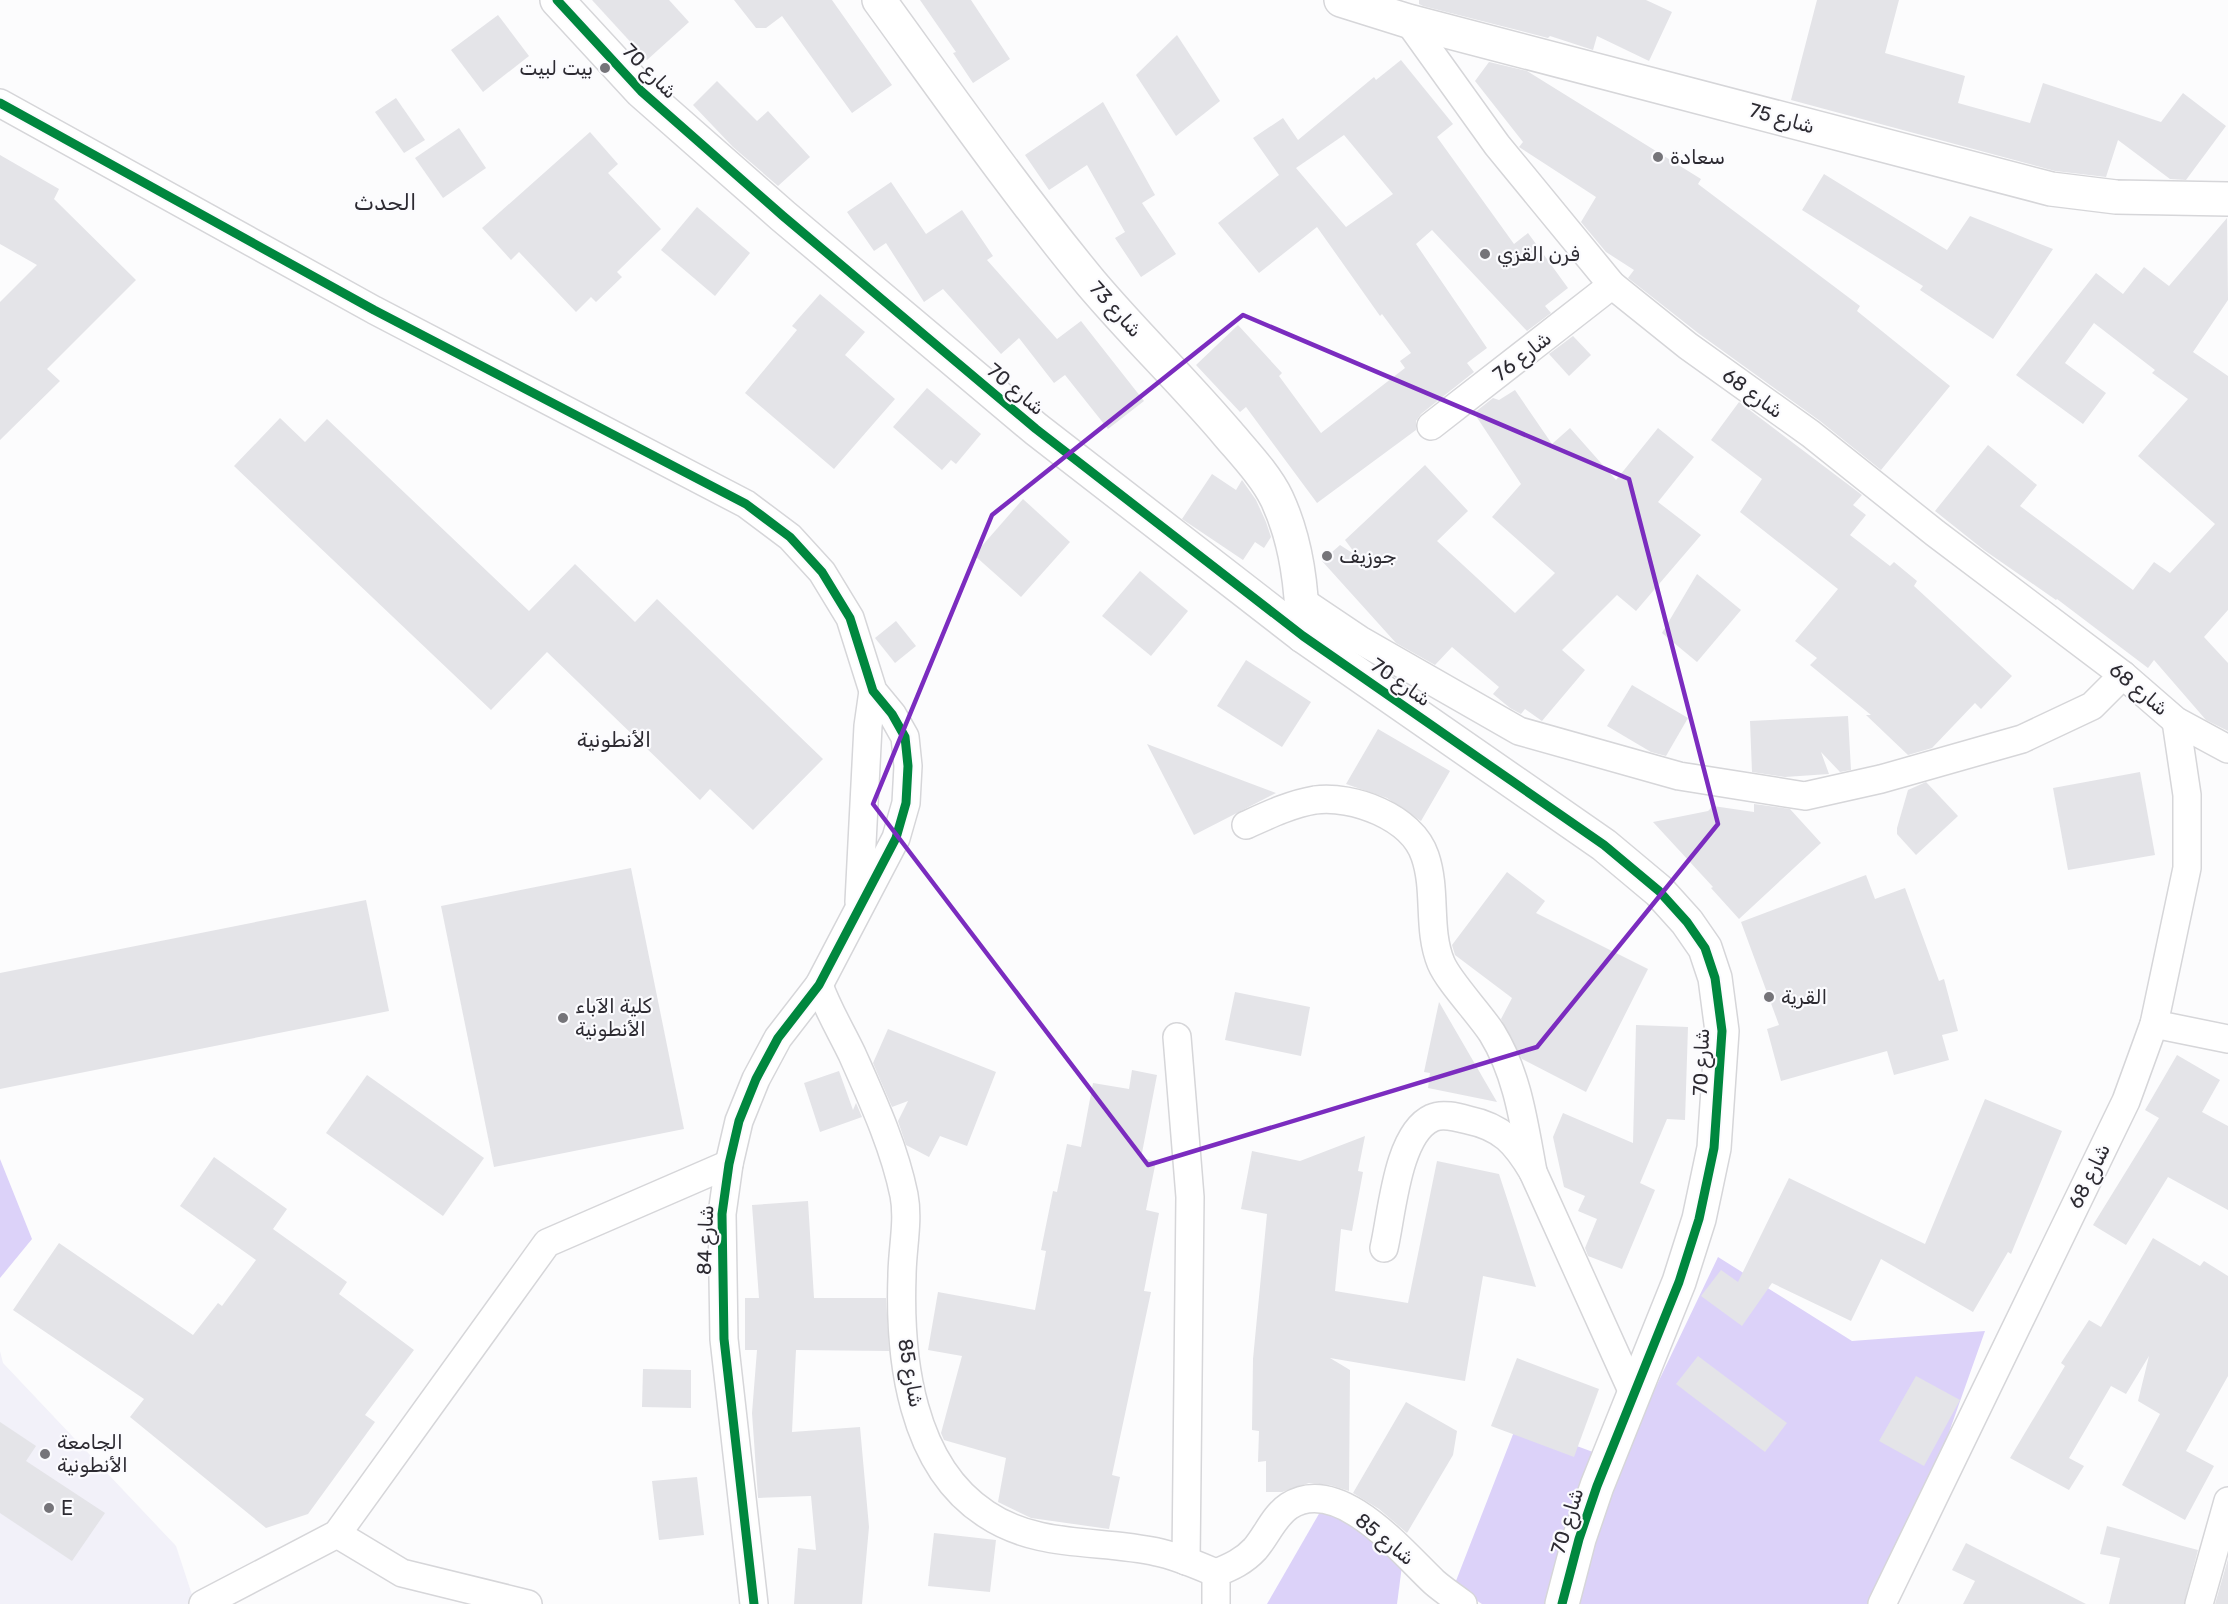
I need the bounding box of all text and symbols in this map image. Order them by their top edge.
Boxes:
street label: شارع 70 [616,39,682,105]
place label: بيت لبيت [519,56,593,80]
marker: بيت لبيت [598,61,612,75]
street label: شارع 75 [1746,98,1817,140]
place label: سعادة [1670,145,1725,169]
marker: سعادة [1651,150,1665,164]
district label: الحدث [354,189,416,216]
place label: فرن القزي [1497,242,1580,268]
marker: فرن القزي [1478,247,1492,261]
street label: شارع 73 [1083,276,1147,343]
street label: شارع 76 [1488,326,1557,388]
street label: شارع 70 [981,358,1050,421]
street label: شارع 68 [1717,363,1788,425]
place label: جوزيف [1339,544,1397,568]
marker: جوزيف [1320,549,1334,563]
street label: شارع 70 [1365,653,1436,713]
street label: شارع 68 [2103,657,2173,722]
district label: الأنطونية [577,727,651,752]
place label: القرية [1781,985,1827,1009]
marker: القرية [1762,990,1776,1004]
place label: كلية الآباء الأنطونية [575,994,652,1041]
marker: كلية الآباء الأنطونية [556,1011,570,1025]
street label: شارع 70 [1688,1028,1716,1096]
street label: شارع 68 [2063,1139,2117,1213]
street label: شارع 84 [692,1205,720,1275]
street label: شارع 85 [891,1337,929,1410]
place label: الجامعة الأنطونية [57,1430,128,1477]
marker: الجامعة الأنطونية [38,1447,52,1461]
street label: شارع 70 [1546,1485,1590,1557]
place label: E [61,1496,73,1520]
marker: E [42,1501,56,1515]
street label: شارع 85 [1349,1508,1420,1572]

